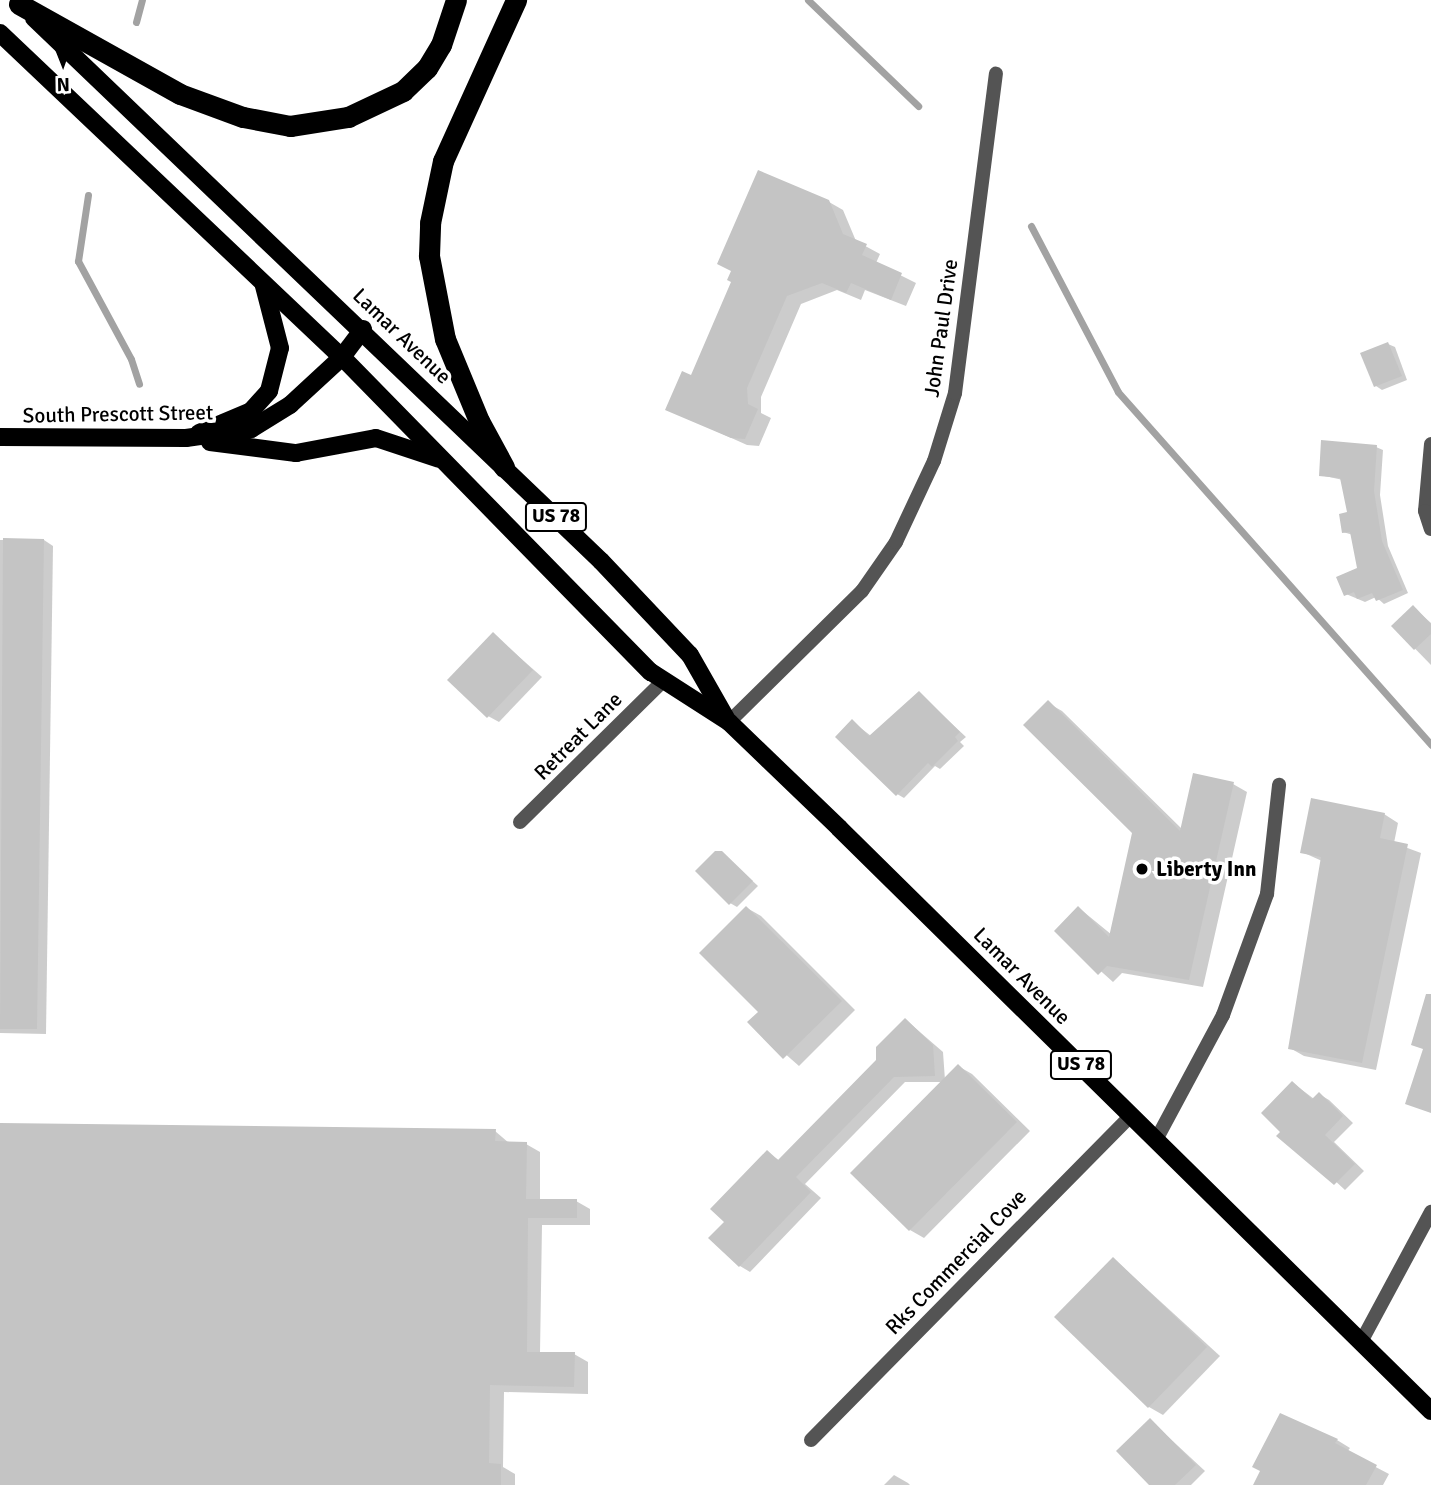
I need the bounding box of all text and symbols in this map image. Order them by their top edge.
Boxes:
north arrow [28,28,98,98]
text: N [57,72,70,96]
street label: John Paul Drive [919,257,963,399]
street label: Lamar Avenue [348,283,456,389]
street label: South Prescott Street [22,400,214,428]
road number: US 78 [524,502,588,532]
street label: Retreat Lane [529,687,627,785]
place label: Liberty Inn [1156,856,1256,882]
marker: Liberty Inn [1134,861,1150,877]
street label: Lamar Avenue [968,922,1076,1030]
road number: US 78 [1050,1050,1112,1080]
street label: Rks Commercial Cove [880,1184,1032,1340]

